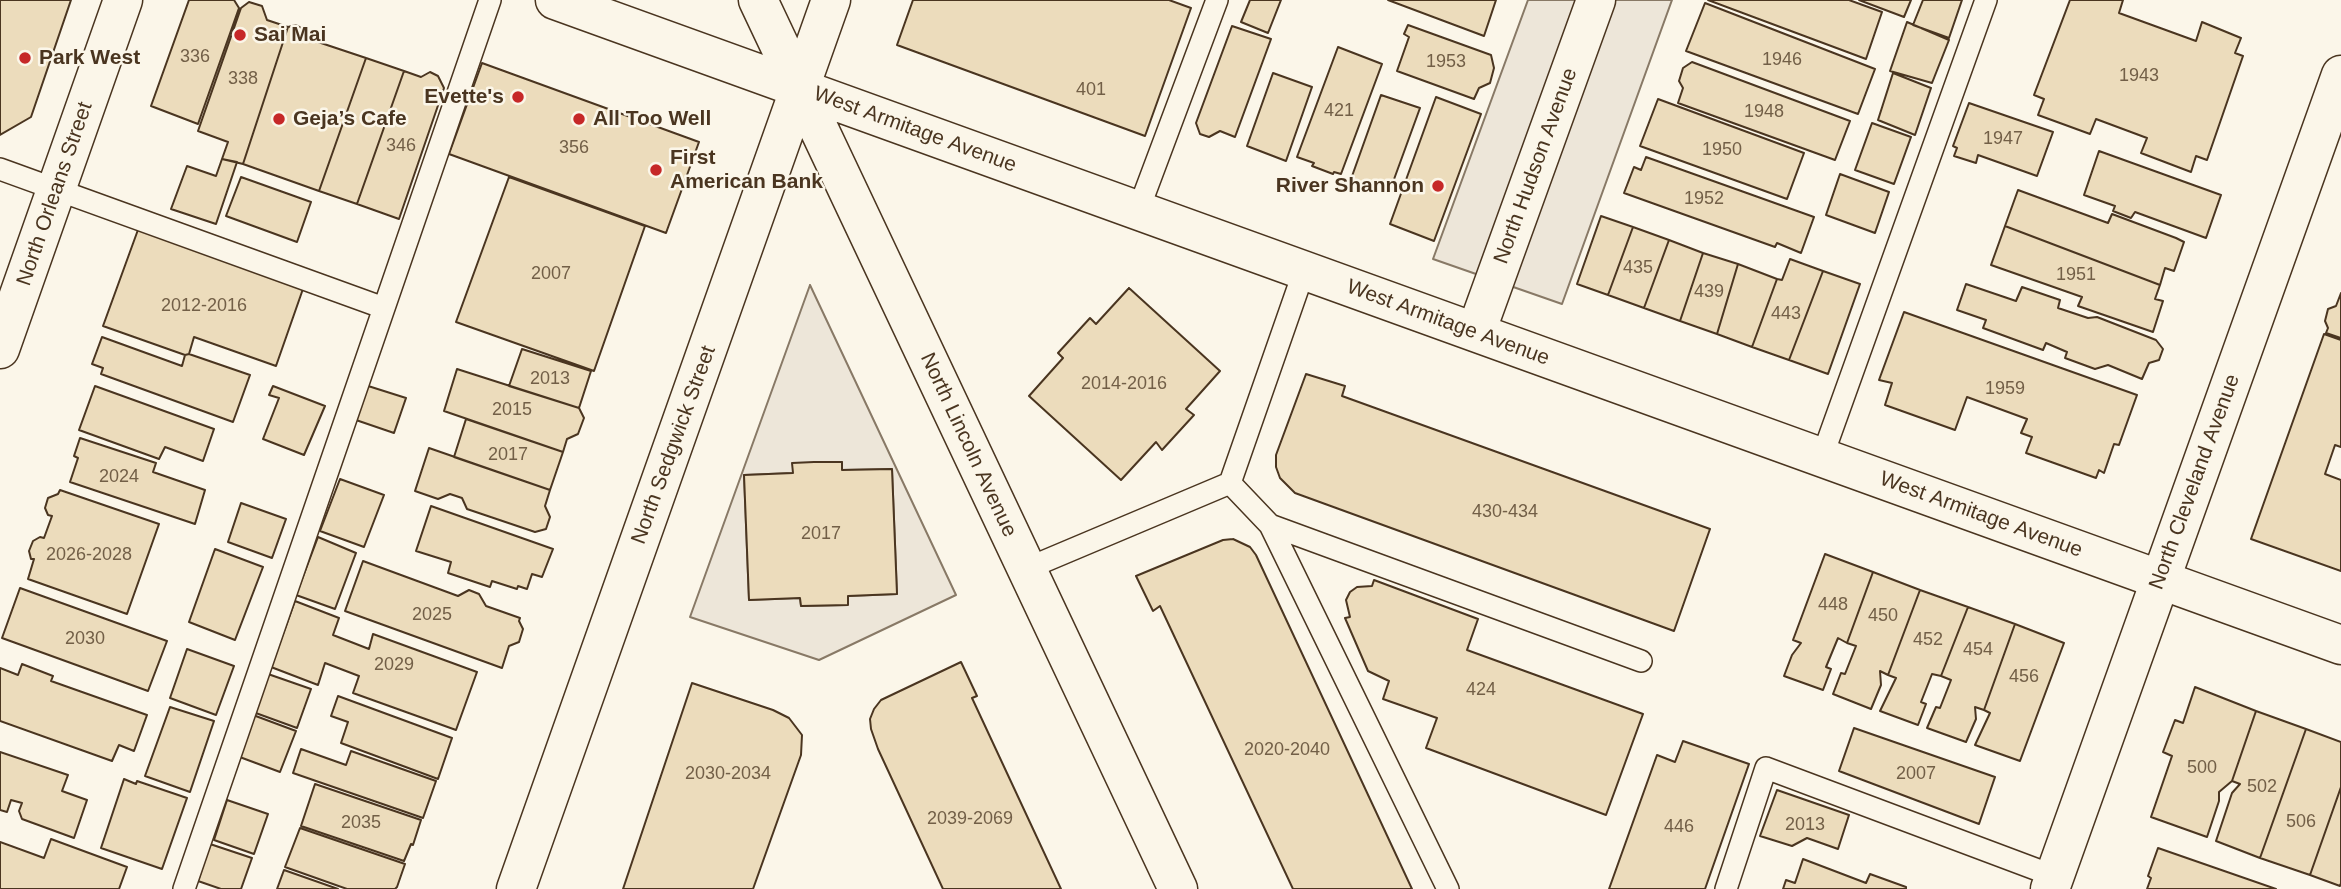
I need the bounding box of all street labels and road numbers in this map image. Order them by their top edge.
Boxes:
street label: North Hudson Avenue [1489,65,1583,267]
street label: West Armitage Avenue [810,82,1020,178]
street label: North Orleans Street [12,99,98,289]
street label: West Armitage Avenue [1343,275,1553,371]
street label: North Sedgwick Street [626,343,722,547]
street label: North Lincoln Avenue [914,349,1022,541]
street label: North Cleveland Avenue [2144,371,2246,593]
street label: West Armitage Avenue [1876,467,2086,563]

